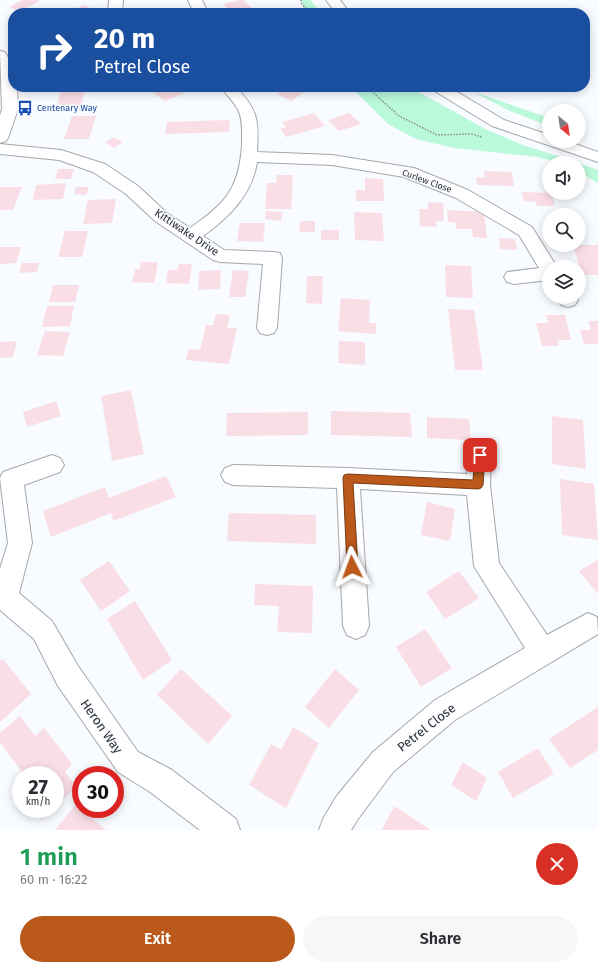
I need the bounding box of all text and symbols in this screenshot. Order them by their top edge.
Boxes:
text: 20 m [94,22,155,55]
icon: right [28,24,80,76]
text: Petrel Close [94,56,190,78]
bus stop icon: Centenary Way [16,99,34,117]
place label: Centenary Way [37,103,97,113]
north arrow [542,104,586,148]
map controls [542,104,586,304]
button: sound [542,156,586,200]
street label: Curlew Close [401,167,453,195]
street label: Kittiwake Drive [152,206,221,259]
button: search [542,208,586,252]
button: layers [542,260,586,304]
pin [463,438,497,472]
icon: arrive [469,444,491,466]
position arrow [331,546,373,588]
street label: Heron Way [77,696,126,757]
street label: Petrel Close [394,700,458,755]
speed limit sign: 30 [72,766,124,818]
text: 27 [28,775,48,799]
text: km/h [26,796,50,808]
text: 1 min [20,843,78,871]
button: close [536,843,578,885]
text: 60 m · 16:22 [20,872,87,887]
button: Exit [20,916,295,962]
button: Share [303,916,578,962]

